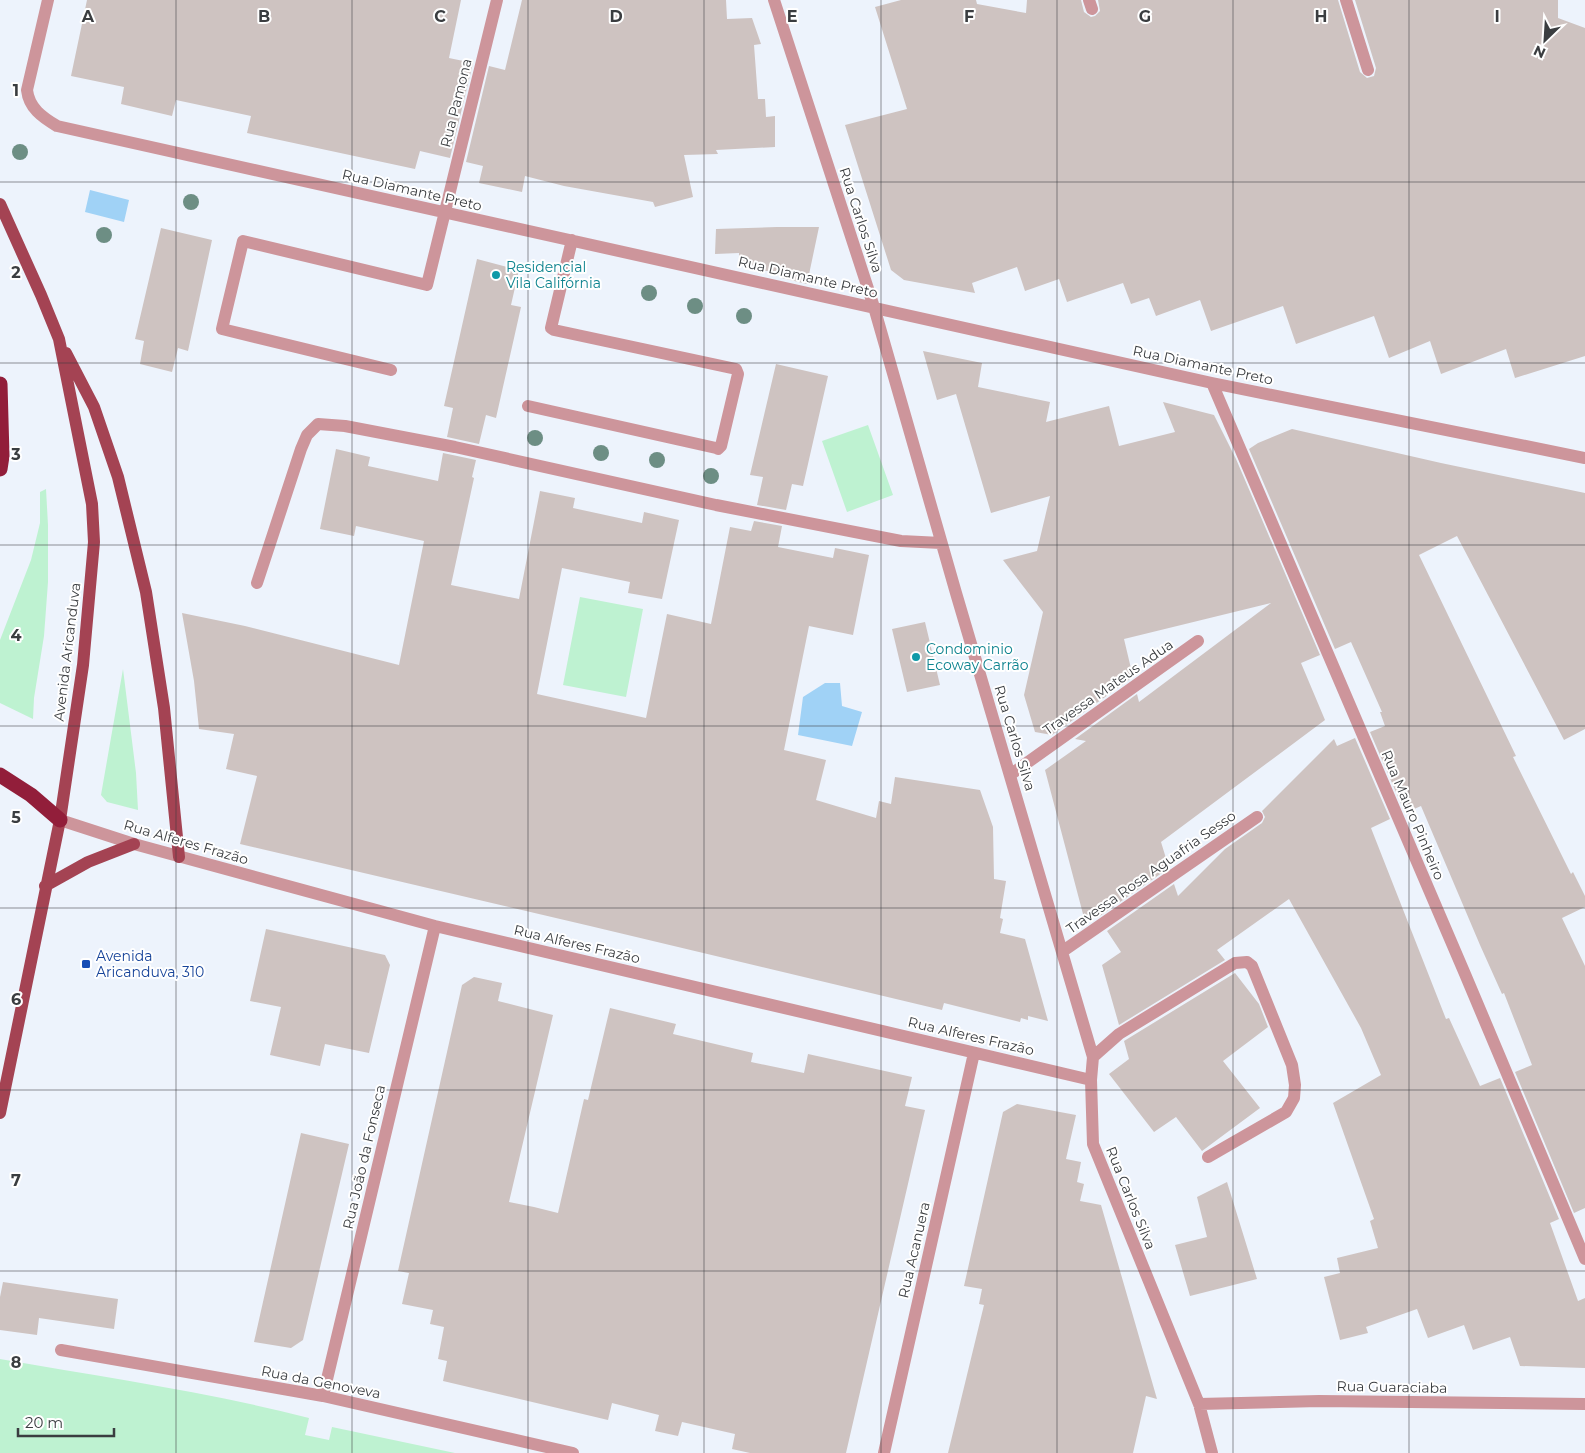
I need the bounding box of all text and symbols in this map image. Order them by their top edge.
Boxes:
text: A [81,7,95,26]
text: B [258,7,270,26]
text: C [434,7,446,26]
text: D [609,7,623,26]
text: E [787,7,797,26]
text: F [964,7,974,26]
text: G [1139,7,1151,26]
text: H [1315,7,1327,26]
text: I [1494,7,1500,26]
north arrow [1520,15,1570,65]
text: N [1531,41,1548,62]
street label: Rua Pamona [436,57,476,149]
text: 1 [13,81,19,100]
street label: Rua Diamante Preto [340,165,484,215]
street label: Rua Carlos Silva [835,165,887,275]
street label: Rua Diamante Preto [736,252,880,302]
place label: Residencial Vila Califórnia [506,258,601,292]
text: 2 [11,263,21,282]
marker: Residencial Vila Califórnia [490,269,502,281]
street label: Rua Diamante Preto [1131,341,1275,389]
text: 3 [10,445,21,464]
street label: Avenida Aricanduva [50,582,84,722]
text: 4 [10,626,22,645]
street label: Travessa Mateus Adua [1039,635,1177,739]
place label: Condominio Ecoway Carrão [926,640,1029,674]
marker: Condominio Ecoway Carrão [910,651,922,663]
street label: Rua Carlos Silva [990,683,1040,793]
street label: Rua Mauro Pinheiro [1377,747,1449,883]
street label: Travessa Rosa Aguafria Sesso [1063,806,1239,938]
text: 5 [11,808,21,827]
street label: Rua Alferes Frazão [122,816,251,868]
street label: Rua Alferes Frazão [512,921,642,967]
place label: Avenida Aricanduva, 310 [96,947,204,981]
marker: Avenida Aricanduva, 310 [80,958,92,970]
text: 6 [11,990,21,1009]
street label: Rua Alferes Frazão [906,1013,1036,1059]
street label: Rua João da Fonseca [339,1083,389,1231]
street label: Rua Carlos Silva [1102,1144,1160,1252]
text: 7 [11,1171,21,1190]
street label: Rua Acanuera [894,1200,934,1300]
text: 8 [11,1353,21,1372]
street label: Rua da Genoveva [260,1362,382,1402]
street label: Rua Guaraciaba [1336,1377,1448,1397]
scale bar [18,1406,114,1438]
text: 20 m [25,1413,63,1432]

